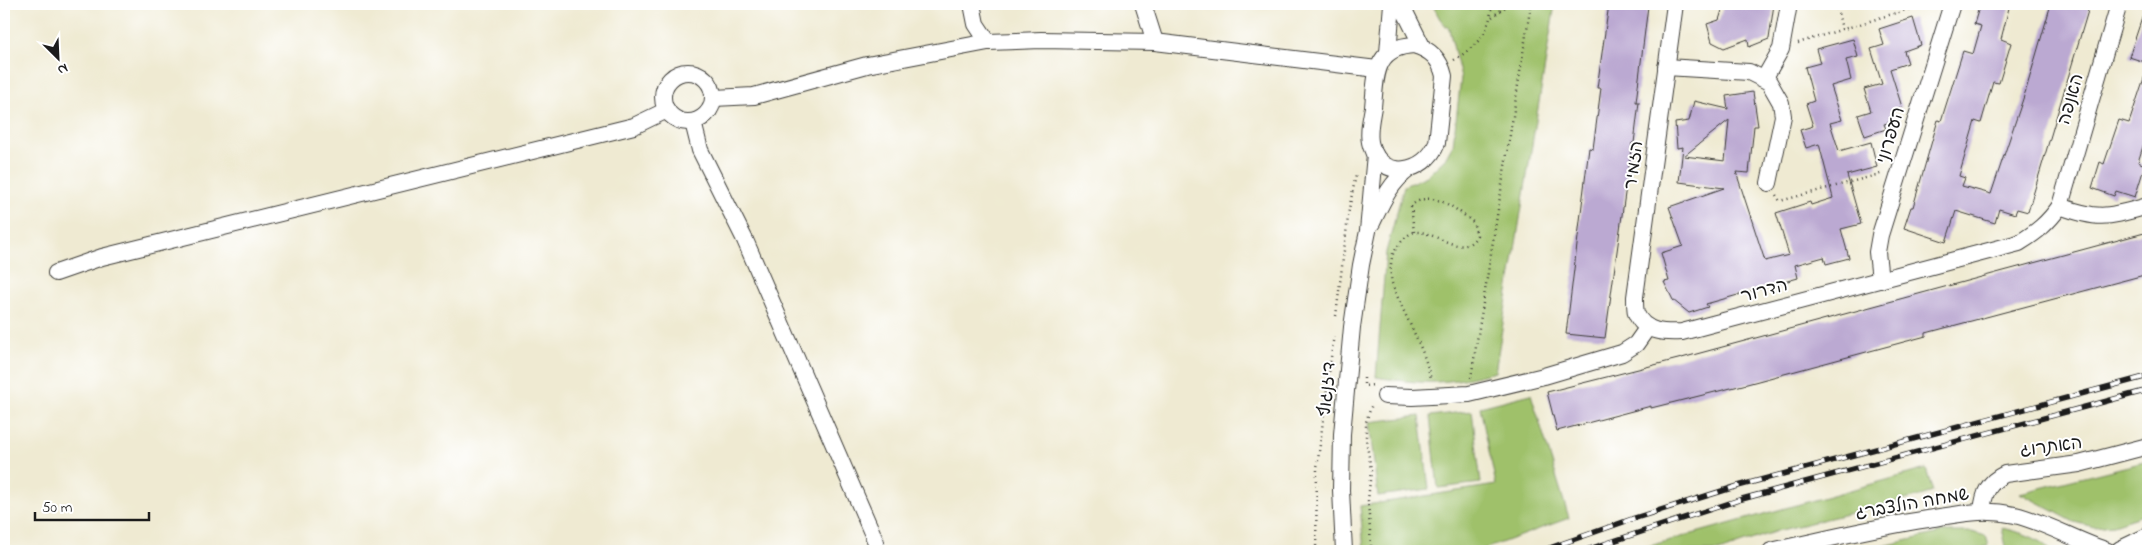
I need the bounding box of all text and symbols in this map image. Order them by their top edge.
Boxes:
north arrow [32,32,82,82]
text: N [54,57,71,80]
street label: האנפה [2052,71,2092,128]
street label: העפרוני [1871,104,1913,167]
street label: הזמיר [1619,139,1651,191]
street label: הדרור [1738,273,1791,311]
street label: דיזנגוף [1313,361,1343,418]
street label: האתרוג [2018,431,2084,465]
street label: שמחה הולצברג [1853,482,1971,528]
scale bar [35,490,149,522]
text: 50 m [42,497,73,519]

